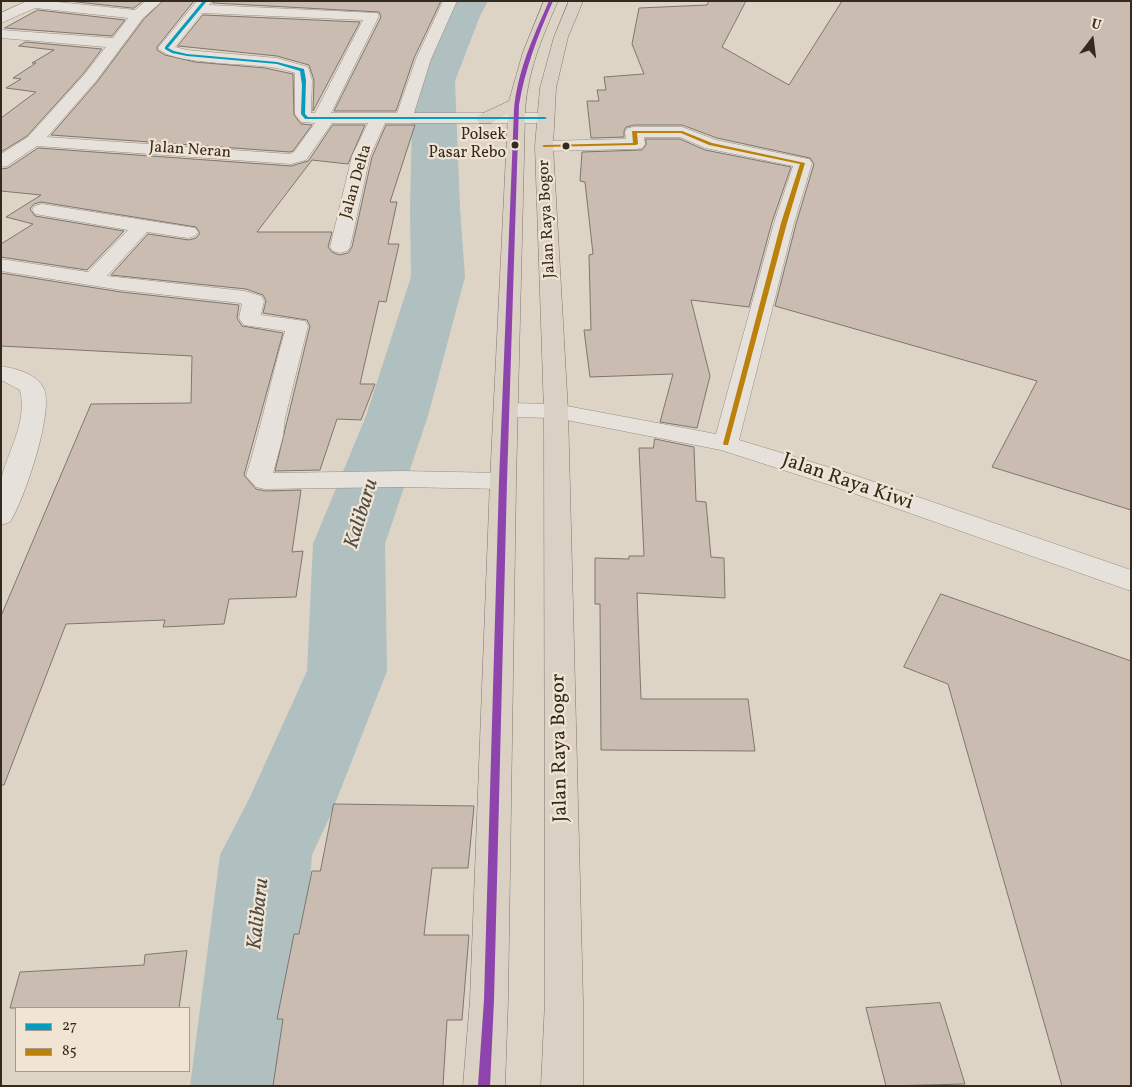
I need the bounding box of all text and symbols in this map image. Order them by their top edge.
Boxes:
north arrow [1067,15,1117,65]
text: U [1089,15,1103,35]
place label: Polsek Pasar Rebo [429,126,506,164]
street label: Jalan Neran [148,139,232,163]
marker: Polsek Pasar Rebo [510,140,520,150]
unlabelled marker [561,141,571,151]
street label: Jalan Delta [337,143,377,221]
street label: Jalan Raya Bogor [535,159,561,279]
street label: Jalan Raya Kiwi [778,449,916,517]
water label: Kalibaru [340,476,386,552]
street label: Jalan Raya Bogor [548,674,574,822]
water label: Kalibaru [244,877,276,951]
legend [15,1007,190,1072]
text: 27 [62,1016,77,1037]
text: 85 [62,1041,77,1062]

